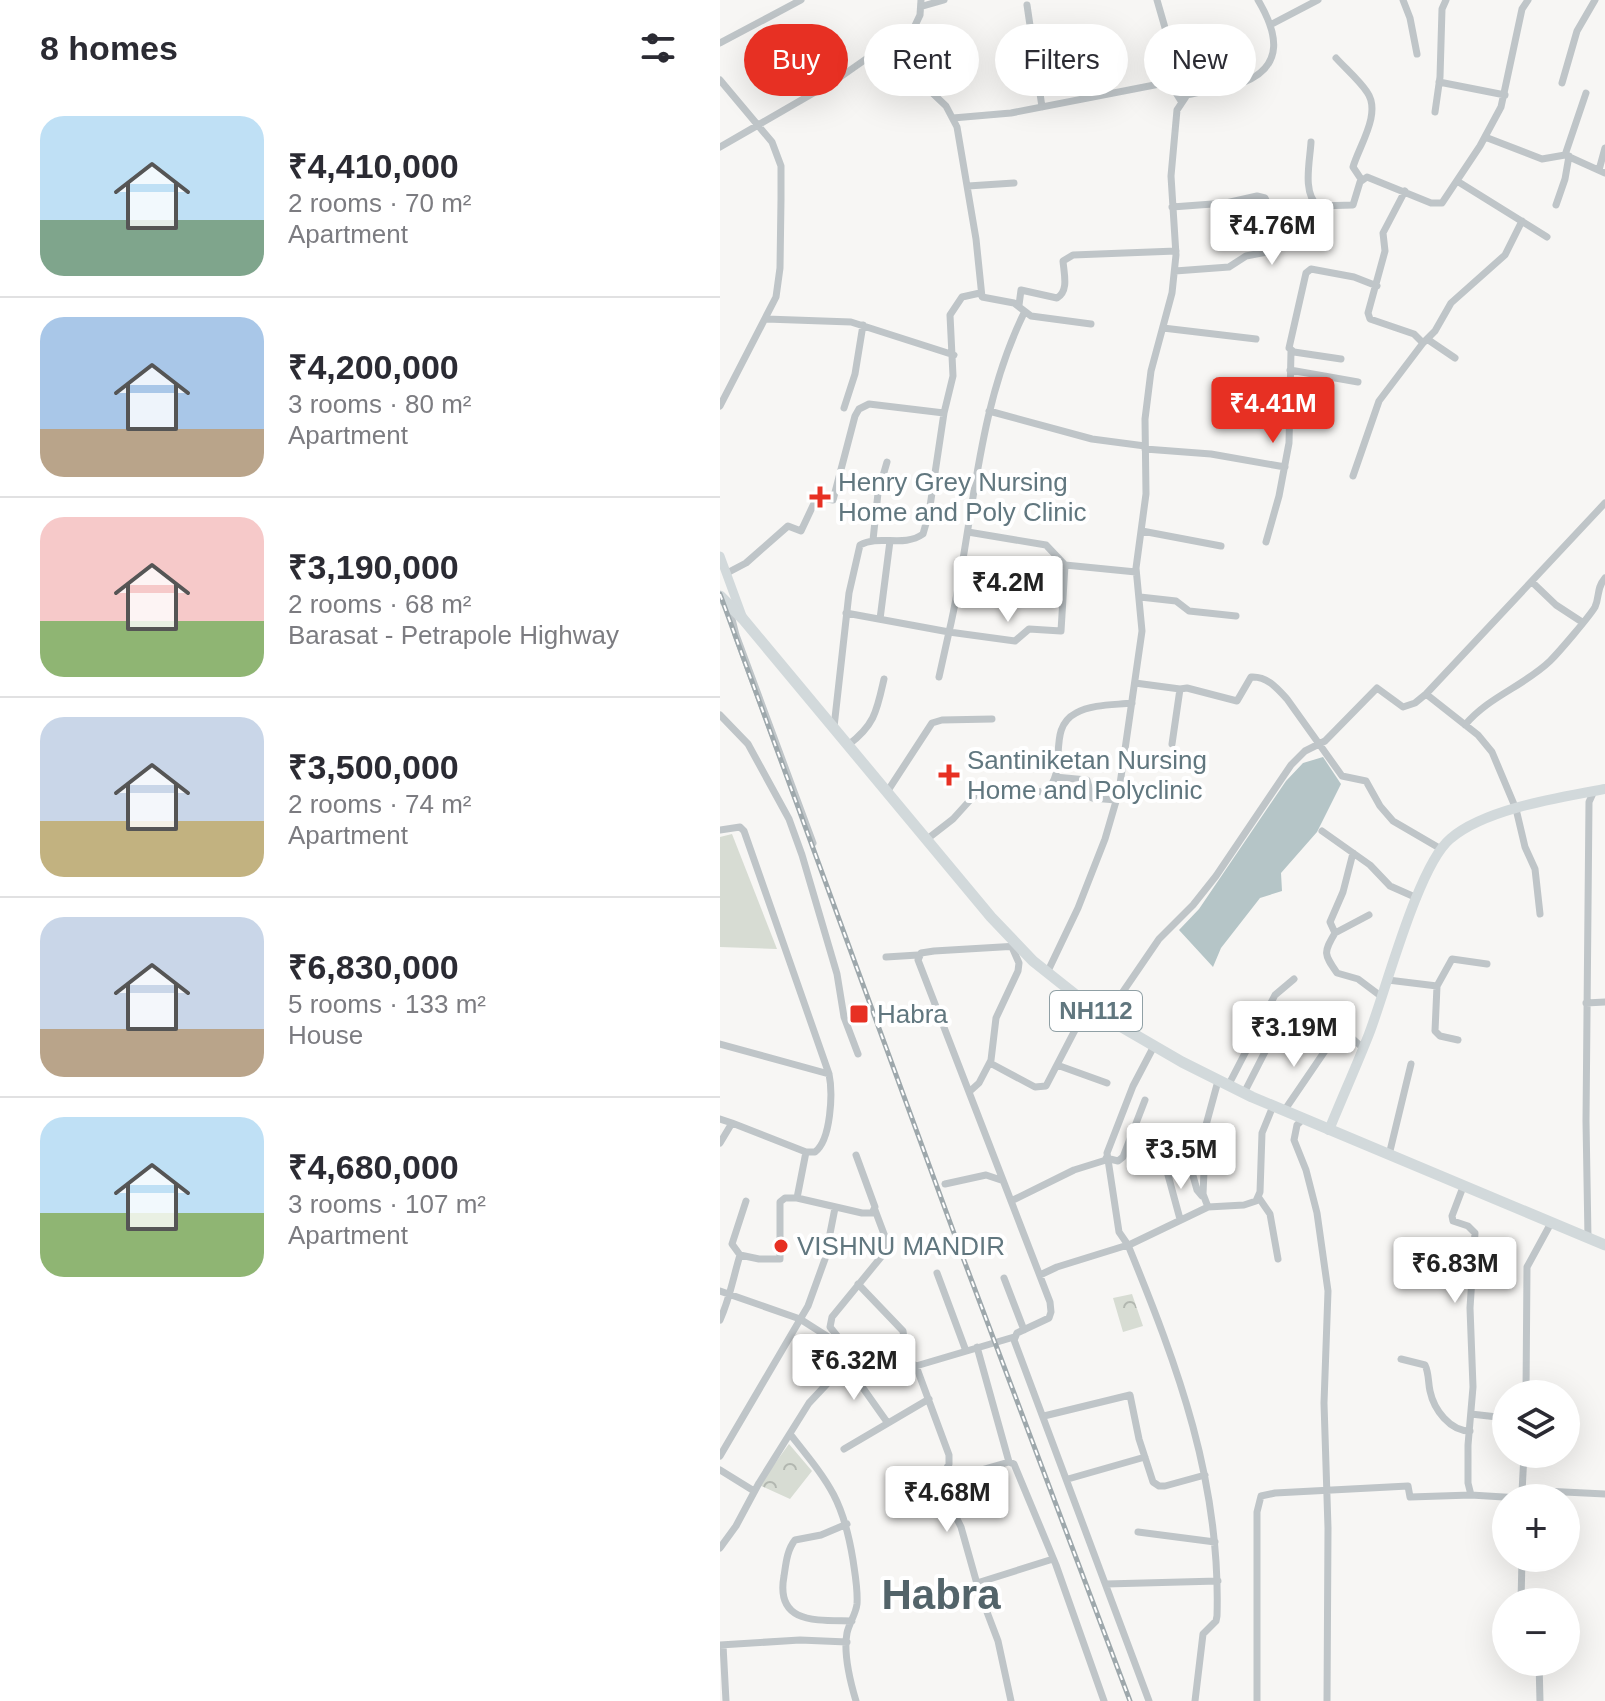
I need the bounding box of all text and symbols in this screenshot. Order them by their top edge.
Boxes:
chip: Buy [744,24,848,96]
chip: Rent [864,24,979,96]
chip: Filters [995,24,1128,96]
chip: New [1144,24,1256,96]
icon: filters [636,26,680,70]
text: 8 homes [40,29,178,67]
text: ₹4,410,000 [288,147,459,185]
icon: home [104,148,200,244]
text: 2 rooms · 70 m² [288,188,472,218]
pin: ₹4.76M [1207,199,1337,267]
text: ₹4.76M [1228,210,1316,240]
text: Apartment [288,219,408,249]
text: ₹4,200,000 [288,348,459,386]
icon: home [104,349,200,445]
pin: ₹4.41M [1208,377,1338,445]
text: ₹4.41M [1229,388,1317,418]
text: 3 rooms · 80 m² [288,389,472,419]
text: Apartment [288,420,408,450]
place label: Henry Grey Nursing Home and Poly Clinic [838,467,1087,527]
marker: Henry Grey Nursing Home and Poly Clinic [809,486,831,508]
text: ₹3,190,000 [288,548,459,586]
icon: home [104,549,200,645]
pin: ₹4.2M [952,556,1064,624]
text: ₹4.2M [972,567,1044,597]
text: 2 rooms · 68 m² [288,589,472,619]
text: Barasat - Petrapole Highway [288,620,619,650]
place label: Santiniketan Nursing Home and Polyclinic [967,745,1207,805]
text: ₹3,500,000 [288,748,459,786]
icon: home [104,749,200,845]
marker: Santiniketan Nursing Home and Polyclinic [938,764,960,786]
text: 2 rooms · 74 m² [288,789,472,819]
text: Apartment [288,820,408,850]
text: ₹6,830,000 [288,948,459,986]
icon: home [104,949,200,1045]
text: 5 rooms · 133 m² [288,989,486,1019]
road number: NH112 [1050,991,1142,1031]
place label: Habra [877,999,948,1029]
pin: ₹3.19M [1229,1001,1359,1069]
marker: Habra [848,1003,870,1025]
text: ₹3.19M [1250,1012,1338,1042]
text: House [288,1020,363,1050]
pin: ₹3.5M [1125,1123,1237,1191]
text: ₹3.5M [1145,1134,1217,1164]
text: ₹4,680,000 [288,1148,459,1186]
icon: home [104,1149,200,1245]
text: 3 rooms · 107 m² [288,1189,486,1219]
text: Apartment [288,1220,408,1250]
place label: VISHNU MANDIR [797,1231,1005,1261]
marker: VISHNU MANDIR [772,1237,790,1255]
pin: ₹6.83M [1390,1237,1520,1305]
text: ₹6.83M [1411,1248,1499,1278]
pin: ₹6.32M [789,1334,919,1402]
text: ₹6.32M [810,1345,898,1375]
map controls [1492,1380,1580,1676]
button: layers [1492,1380,1580,1468]
pin: ₹4.68M [882,1466,1012,1534]
text: ₹4.68M [903,1477,991,1507]
button: + [1492,1484,1580,1572]
district label: Habra [881,1571,1001,1618]
button: − [1492,1588,1580,1676]

